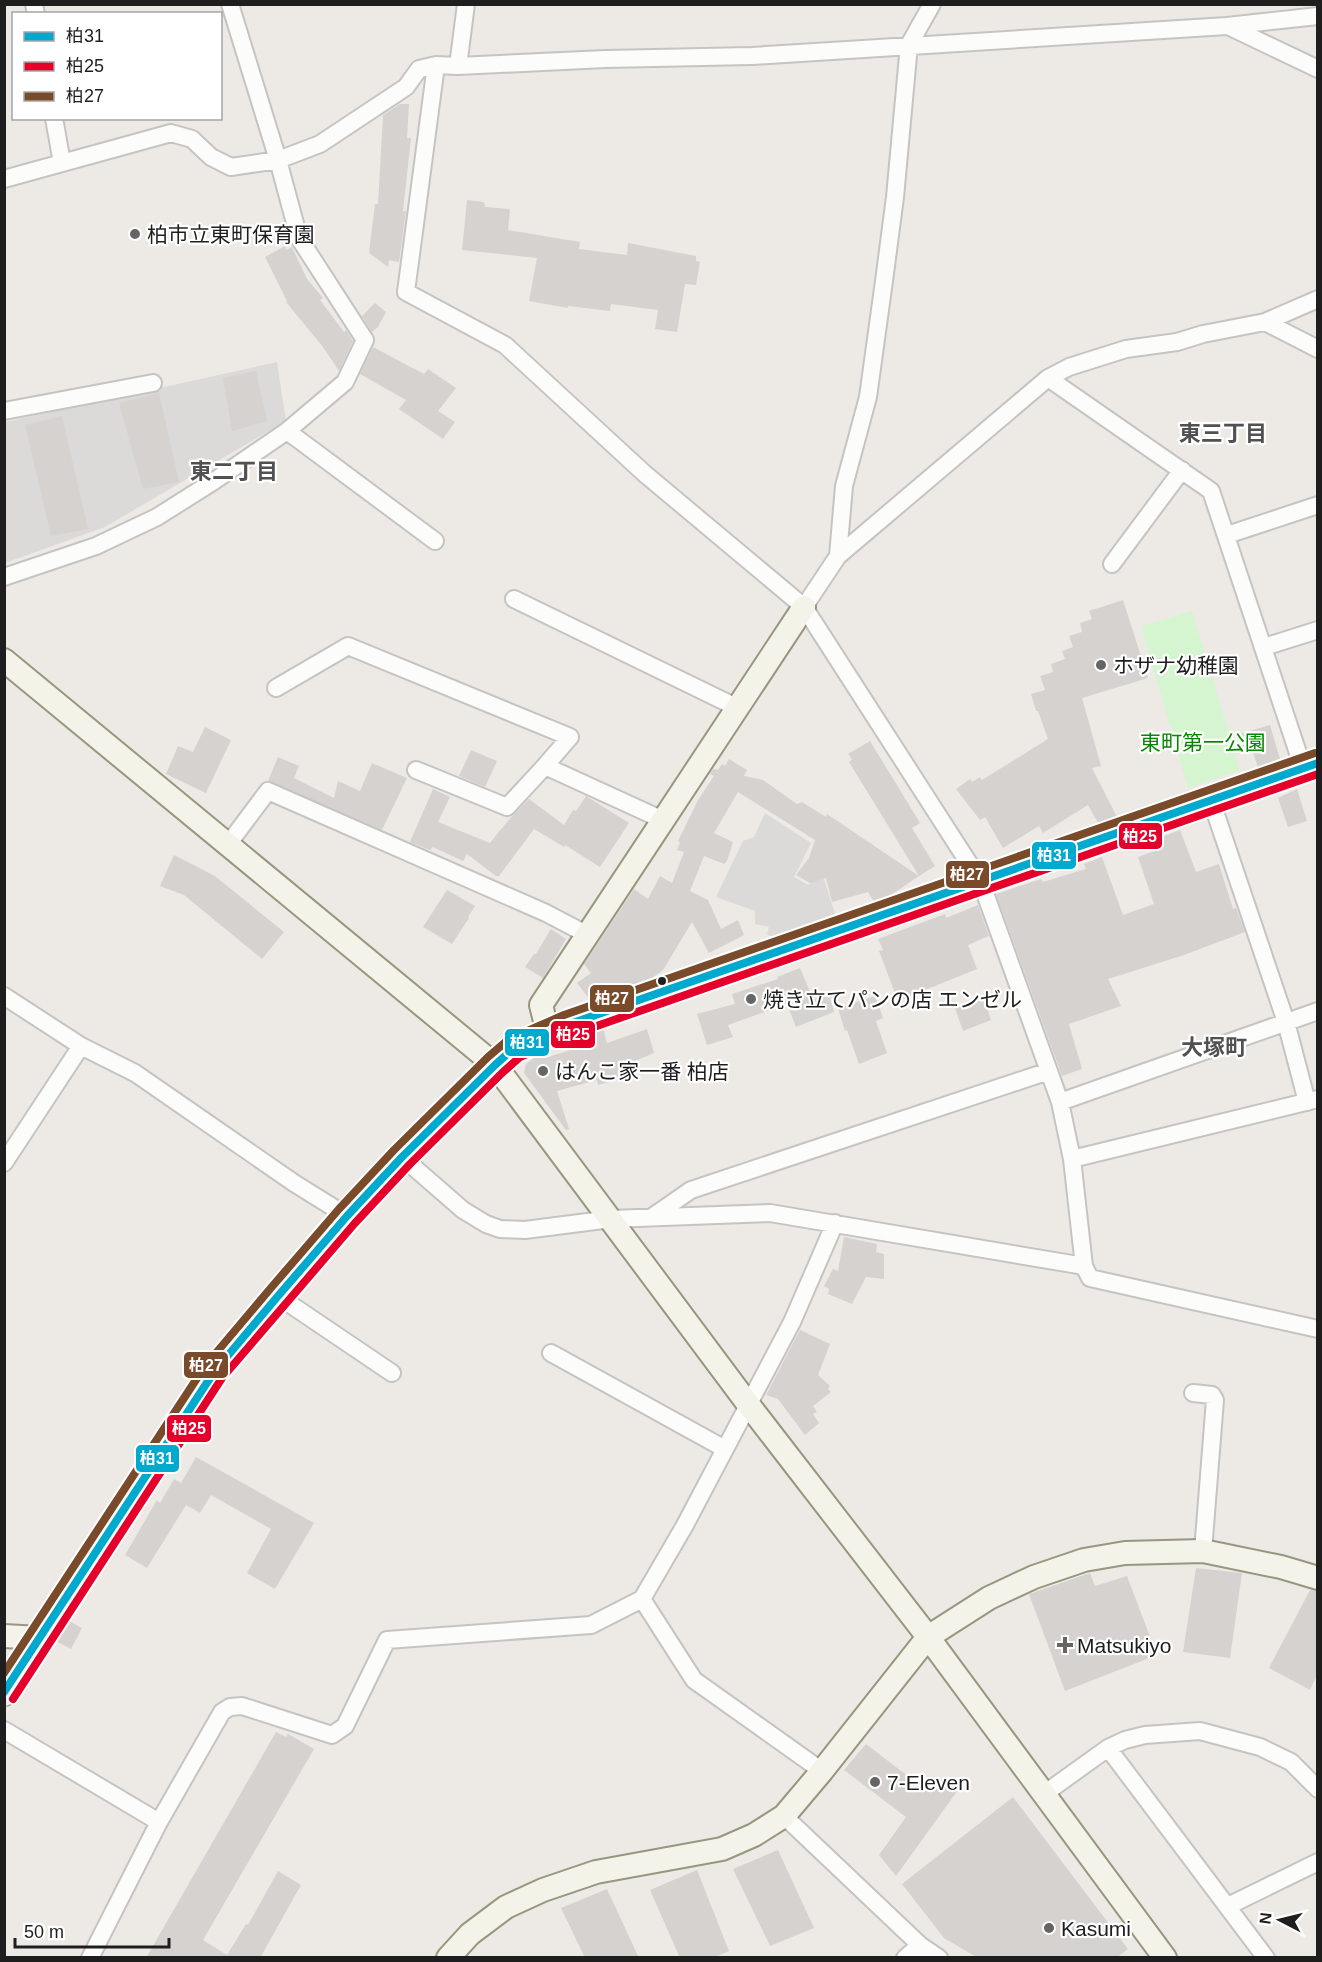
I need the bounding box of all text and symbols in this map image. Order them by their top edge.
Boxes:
legend [12,12,222,120]
text: 柏31 [66,26,104,46]
text: 柏25 [66,56,104,76]
text: 柏27 [66,86,104,106]
place label: 柏市立東町保育園 [147,223,315,246]
marker: 柏市立東町保育園 [128,227,142,241]
district label: 東三丁目 [1179,421,1267,446]
district label: 東二丁目 [190,459,278,484]
place label: ホザナ幼稚園 [1113,654,1239,677]
marker: ホザナ幼稚園 [1094,658,1108,672]
park label: 東町第一公園 [1140,731,1266,754]
line badge: 柏25 [1118,822,1163,850]
text: 柏25 [1123,828,1157,845]
line badge: 柏31 [1031,841,1077,870]
text: 柏31 [1037,847,1071,864]
line badge: 柏27 [945,860,990,889]
text: 柏27 [950,866,984,883]
unlabelled marker [656,975,668,987]
line badge: 柏27 [589,984,635,1013]
place label: 焼き立てパンの店 エンゼル [763,988,1022,1011]
text: 柏27 [595,990,629,1007]
marker: 焼き立てパンの店 エンゼル [744,992,758,1006]
line badge: 柏25 [550,1020,596,1049]
text: 柏25 [556,1026,590,1043]
line badge: 柏31 [504,1028,550,1057]
text: 柏31 [510,1034,544,1051]
district label: 大塚町 [1181,1035,1247,1060]
place label: はんこ家一番 柏店 [555,1060,729,1083]
marker: はんこ家一番 柏店 [536,1064,550,1078]
line badge: 柏27 [183,1351,229,1379]
text: 柏27 [189,1357,223,1374]
line badge: 柏25 [166,1414,212,1443]
text: 柏25 [172,1420,206,1437]
line badge: 柏31 [135,1444,180,1473]
text: 柏31 [140,1450,174,1467]
place label: Matsukiyo [1077,1634,1172,1657]
marker: Matsukiyo [1058,1638,1072,1652]
place label: 7-Eleven [887,1771,970,1794]
marker: 7-Eleven [868,1775,882,1789]
north arrow [1250,1890,1310,1950]
scale bar [15,1911,170,1949]
text: N [1256,1911,1275,1925]
place label: Kasumi [1061,1917,1131,1940]
marker: Kasumi [1042,1921,1056,1935]
text: 50 m [24,1922,64,1942]

